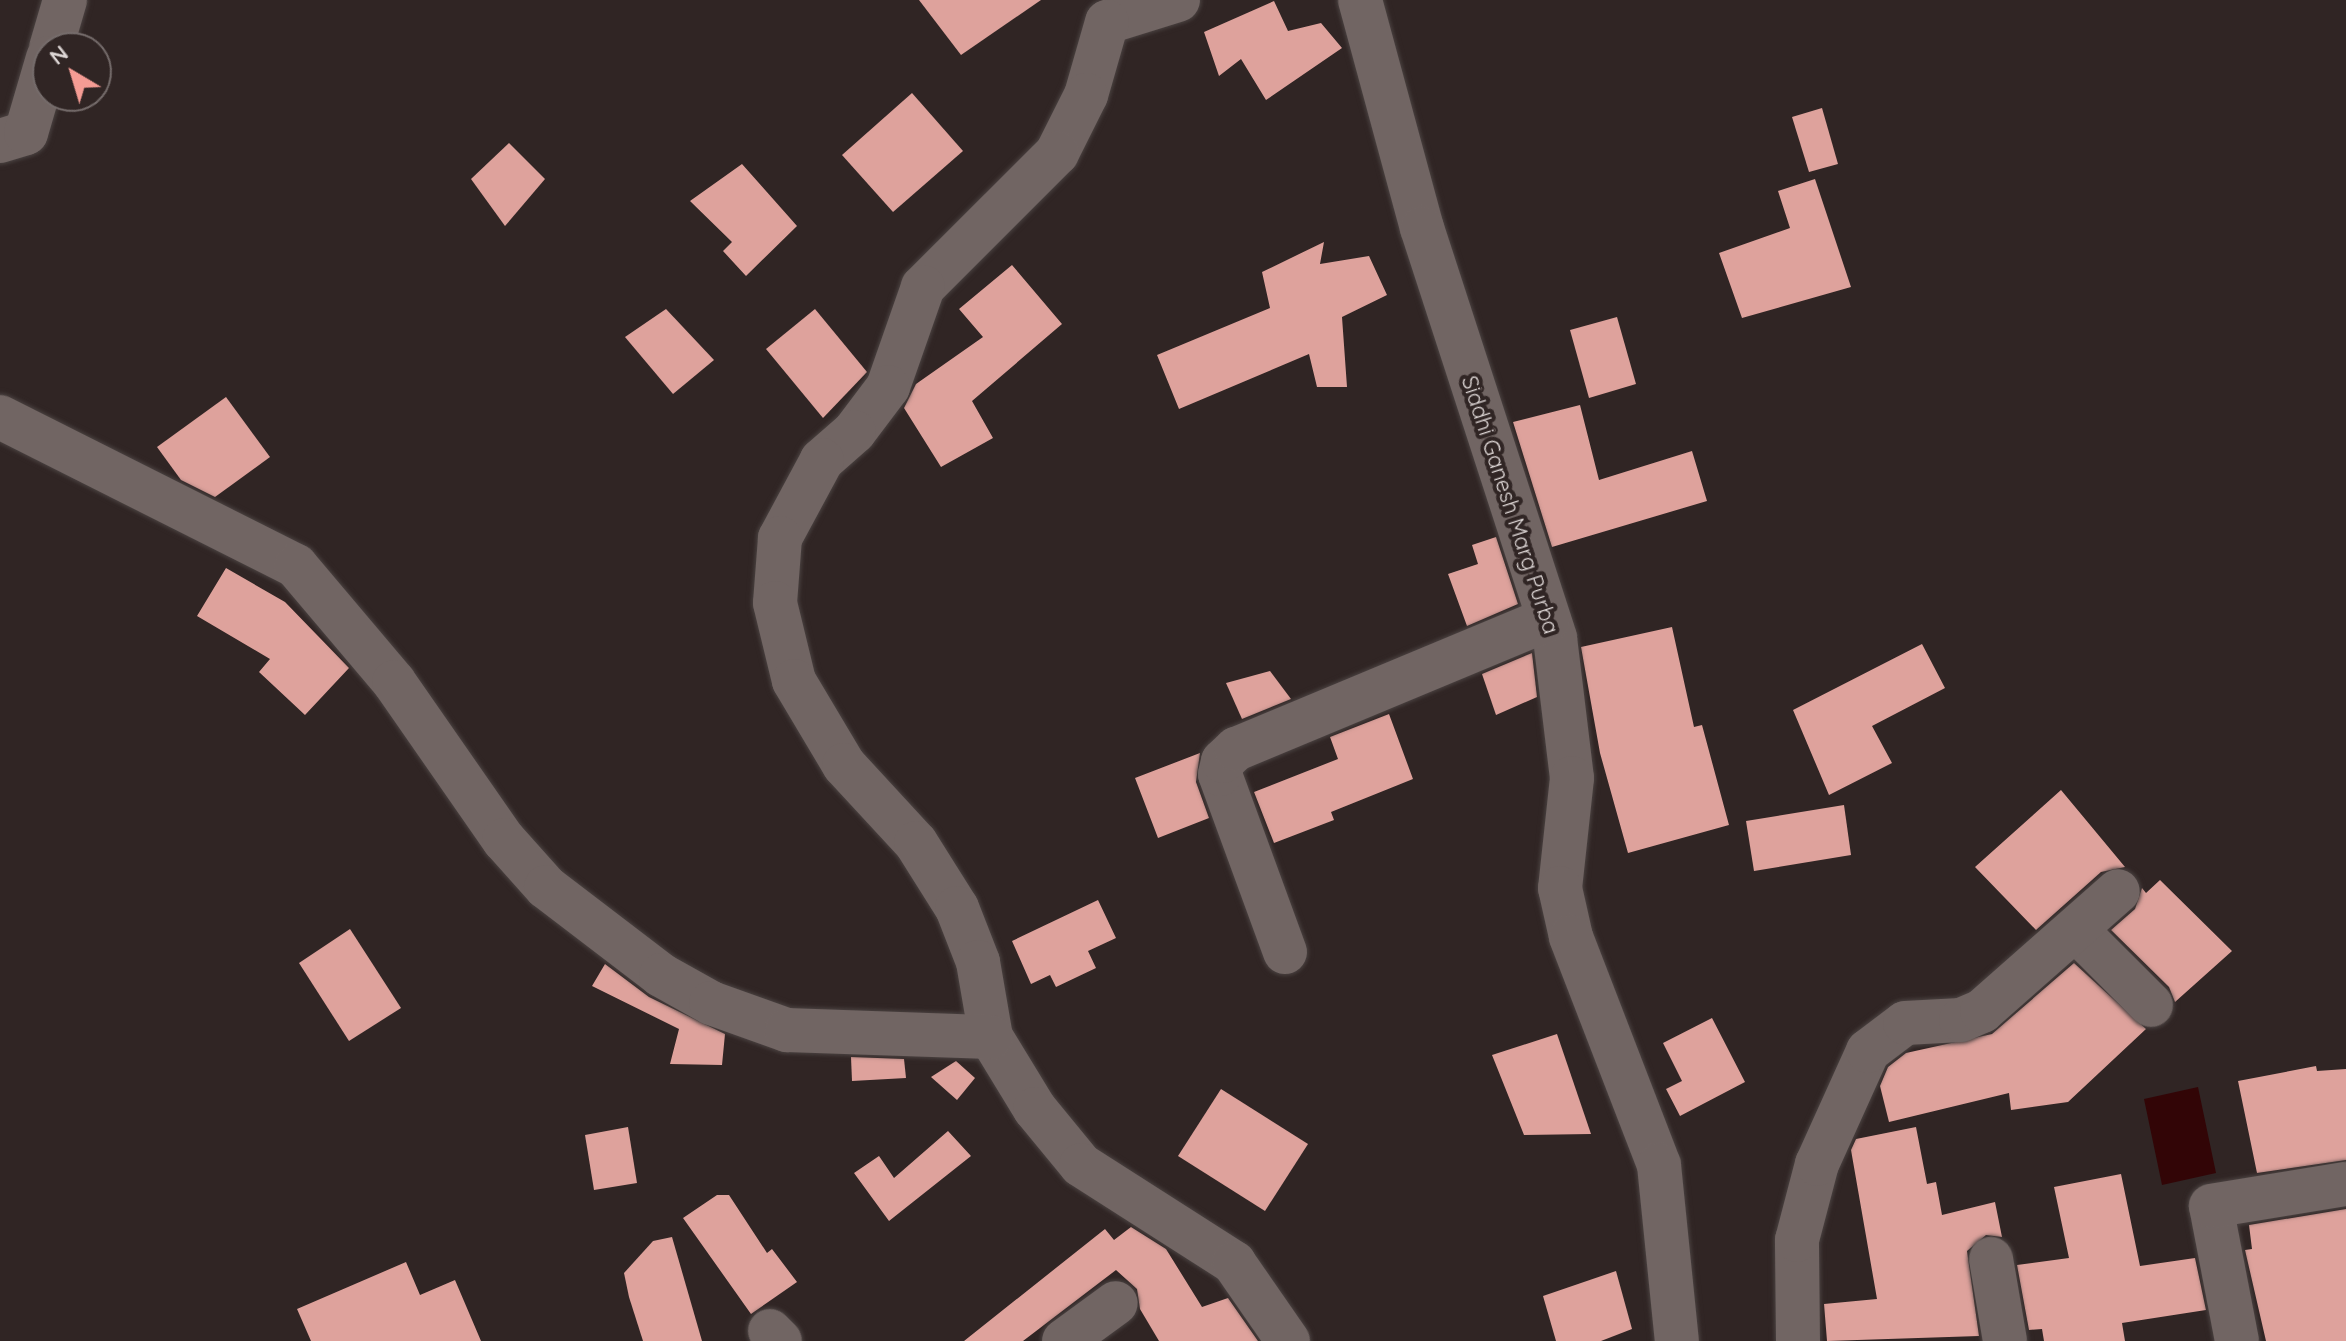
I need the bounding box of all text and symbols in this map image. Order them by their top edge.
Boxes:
north arrow [32,32,112,112]
text: N [43,39,73,71]
street label: Siddhi Ganesh Marg Purba [1456,373,1564,637]

